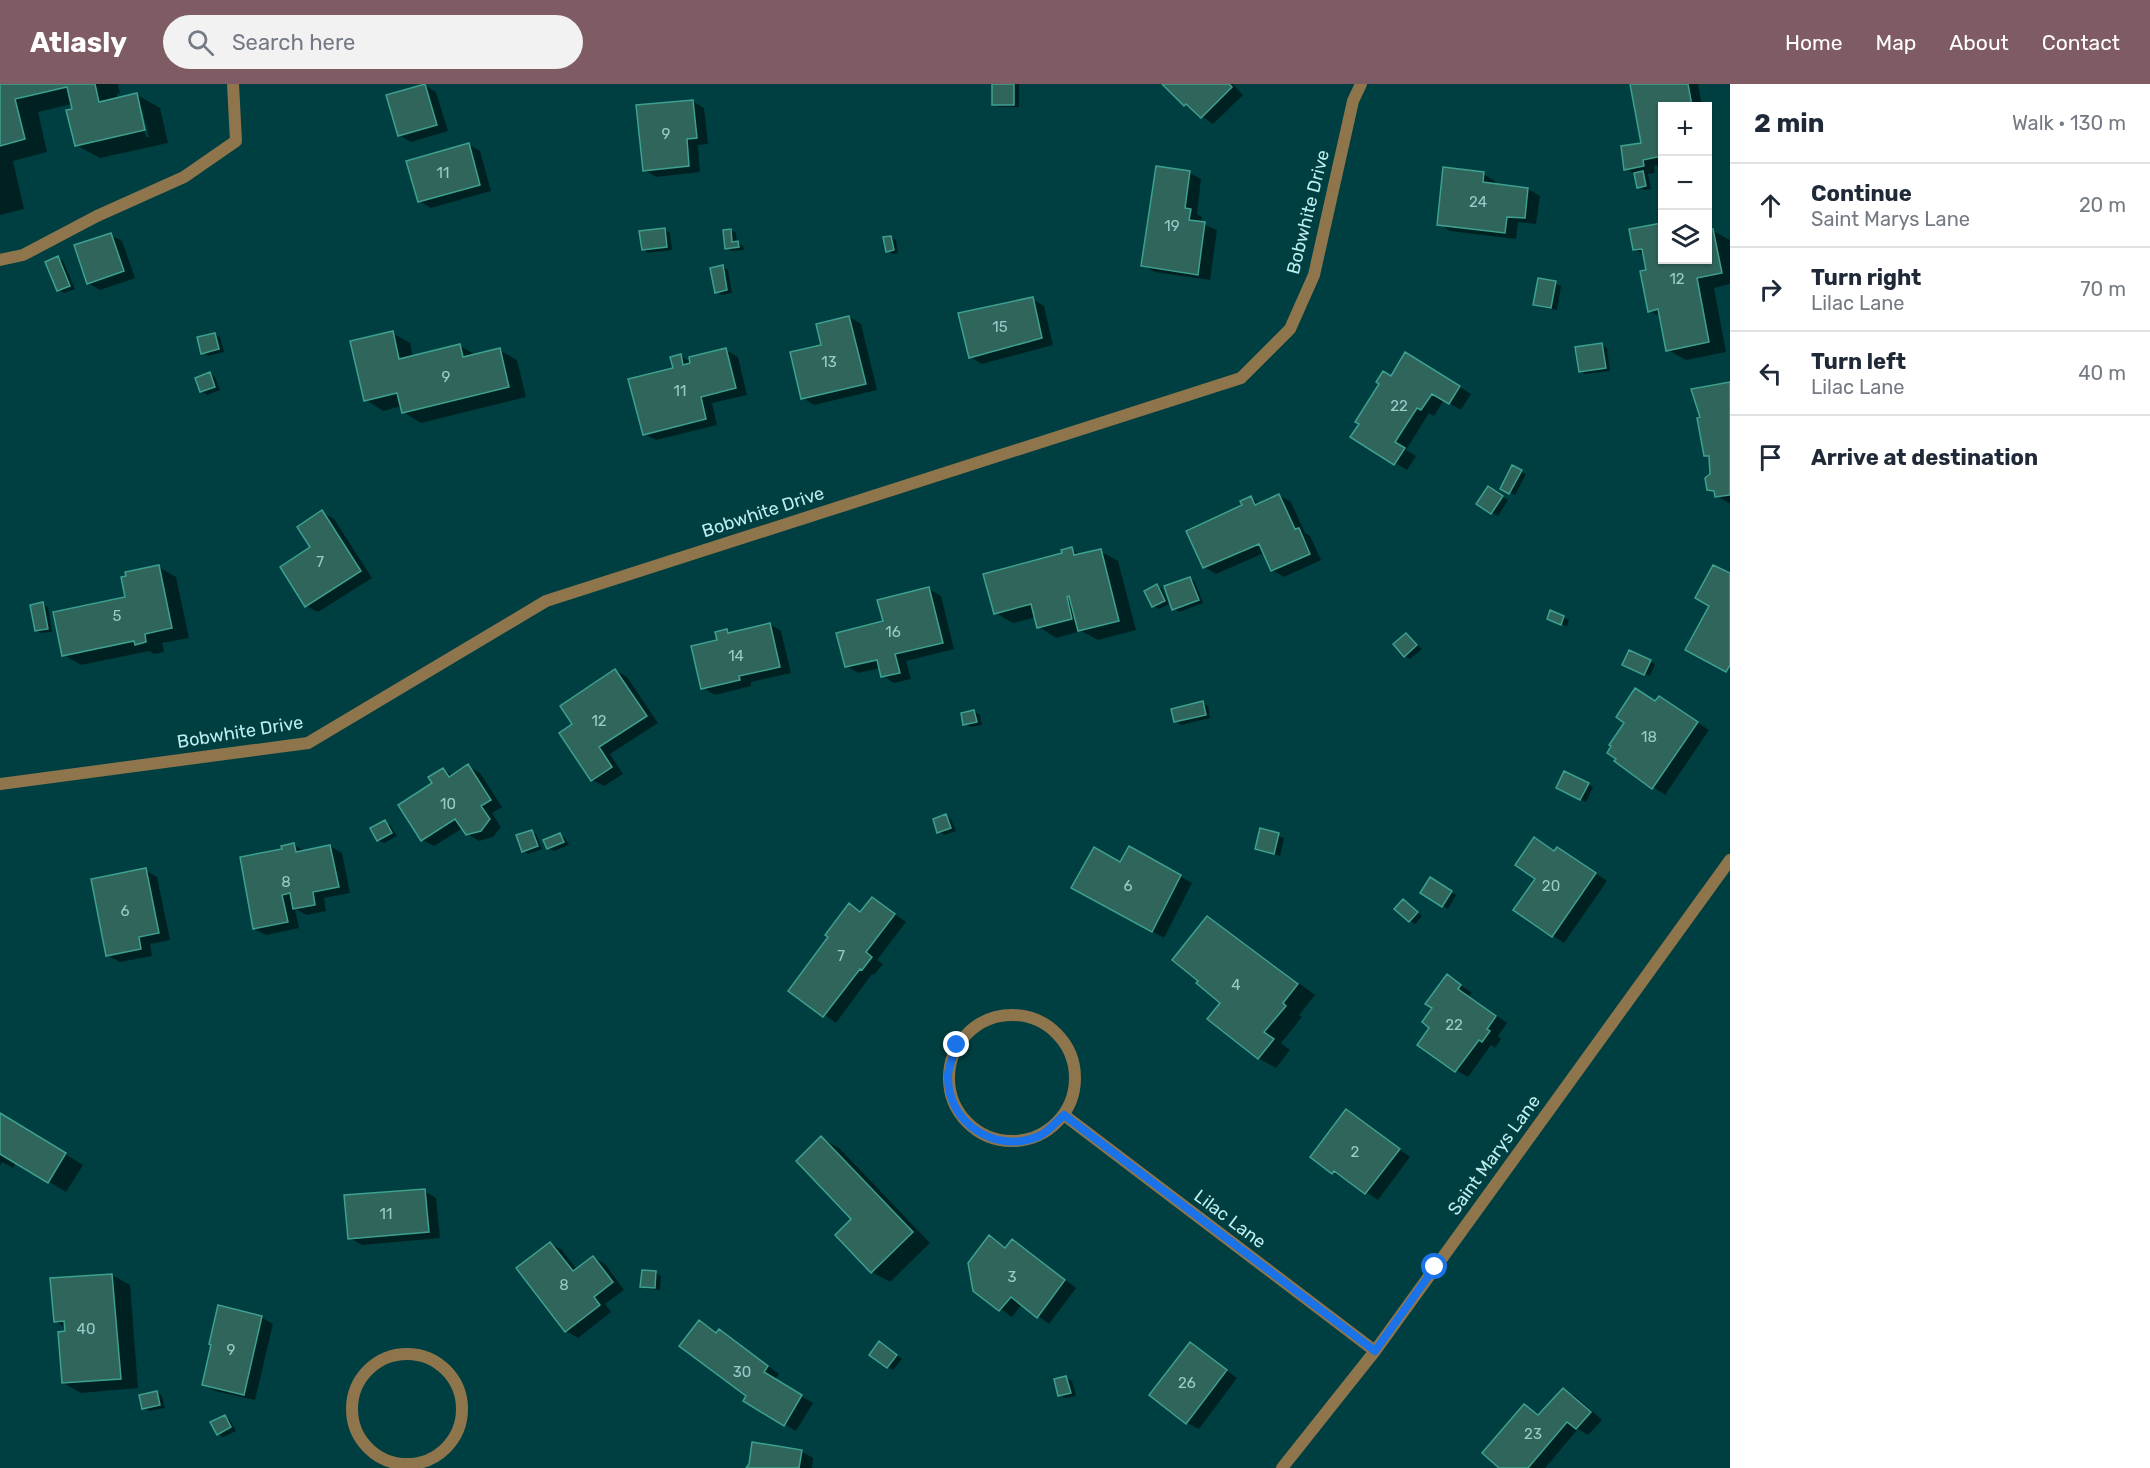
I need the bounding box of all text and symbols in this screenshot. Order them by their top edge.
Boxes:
search box [163,15,583,69]
text: Atlasly [30,26,127,59]
icon: search [184,26,217,59]
text: Search here [232,29,355,56]
text: Home [1785,30,1842,55]
text: Map [1875,30,1916,55]
text: About [1949,30,2009,55]
text: Contact [2042,30,2120,55]
map controls [1658,102,1712,264]
button: + [1658,102,1712,156]
text: 2 min [1754,108,1824,139]
text: Walk · 130 m [2012,111,2126,135]
house number: 9 [662,125,671,143]
street label: Bobwhite Drive [1282,148,1334,276]
button: − [1658,156,1712,210]
house number: 11 [437,164,449,182]
text: Continue [1811,180,1912,207]
icon: ahead [1754,189,1787,222]
house number: 24 [1469,193,1487,211]
text: 20 m [2079,193,2126,217]
text: Saint Marys Lane [1811,207,1970,231]
button: layers [1658,210,1712,264]
house number: 19 [1164,217,1180,235]
text: Turn right [1811,264,1921,291]
house number: 12 [1669,270,1685,288]
icon: right [1754,273,1787,306]
text: 70 m [2080,277,2126,301]
text: Lilac Lane [1811,291,1905,315]
house number: 15 [992,318,1008,336]
text: Turn left [1811,348,1906,375]
house number: 13 [821,353,837,371]
icon: left [1754,357,1787,390]
text: 40 m [2078,361,2126,385]
house number: 9 [442,368,451,386]
text: Lilac Lane [1811,375,1905,399]
house number: 11 [674,382,686,400]
house number: 22 [1390,397,1408,415]
icon: arrive [1754,441,1787,474]
text: Arrive at destination [1811,444,2038,471]
street label: Bobwhite Drive [699,482,827,542]
house number: 7 [316,553,324,571]
house number: 5 [113,607,122,625]
house number: 16 [885,623,901,641]
house number: 14 [728,647,744,665]
street label: Bobwhite Drive [175,711,305,753]
house number: 12 [591,712,607,730]
house number: 18 [1641,728,1657,746]
house number: 10 [440,795,456,813]
house number: 8 [281,873,291,891]
house number: 6 [1123,877,1133,895]
house number: 20 [1542,877,1560,895]
house number: 6 [120,902,130,920]
house number: 7 [837,947,845,965]
house number: 4 [1231,976,1241,994]
house number: 22 [1445,1016,1463,1034]
route end [943,1031,969,1057]
street label: Saint Marys Lane [1443,1091,1545,1219]
house number: 2 [1351,1143,1360,1161]
street label: Lilac Lane [1190,1185,1270,1253]
house number: 11 [380,1205,392,1223]
route start [1421,1253,1447,1279]
house number: 3 [1007,1268,1017,1286]
house number: 8 [559,1276,569,1294]
house number: 40 [77,1320,95,1338]
house number: 9 [227,1341,236,1359]
house number: 30 [733,1363,751,1381]
house number: 26 [1178,1374,1196,1392]
house number: 23 [1524,1425,1542,1443]

